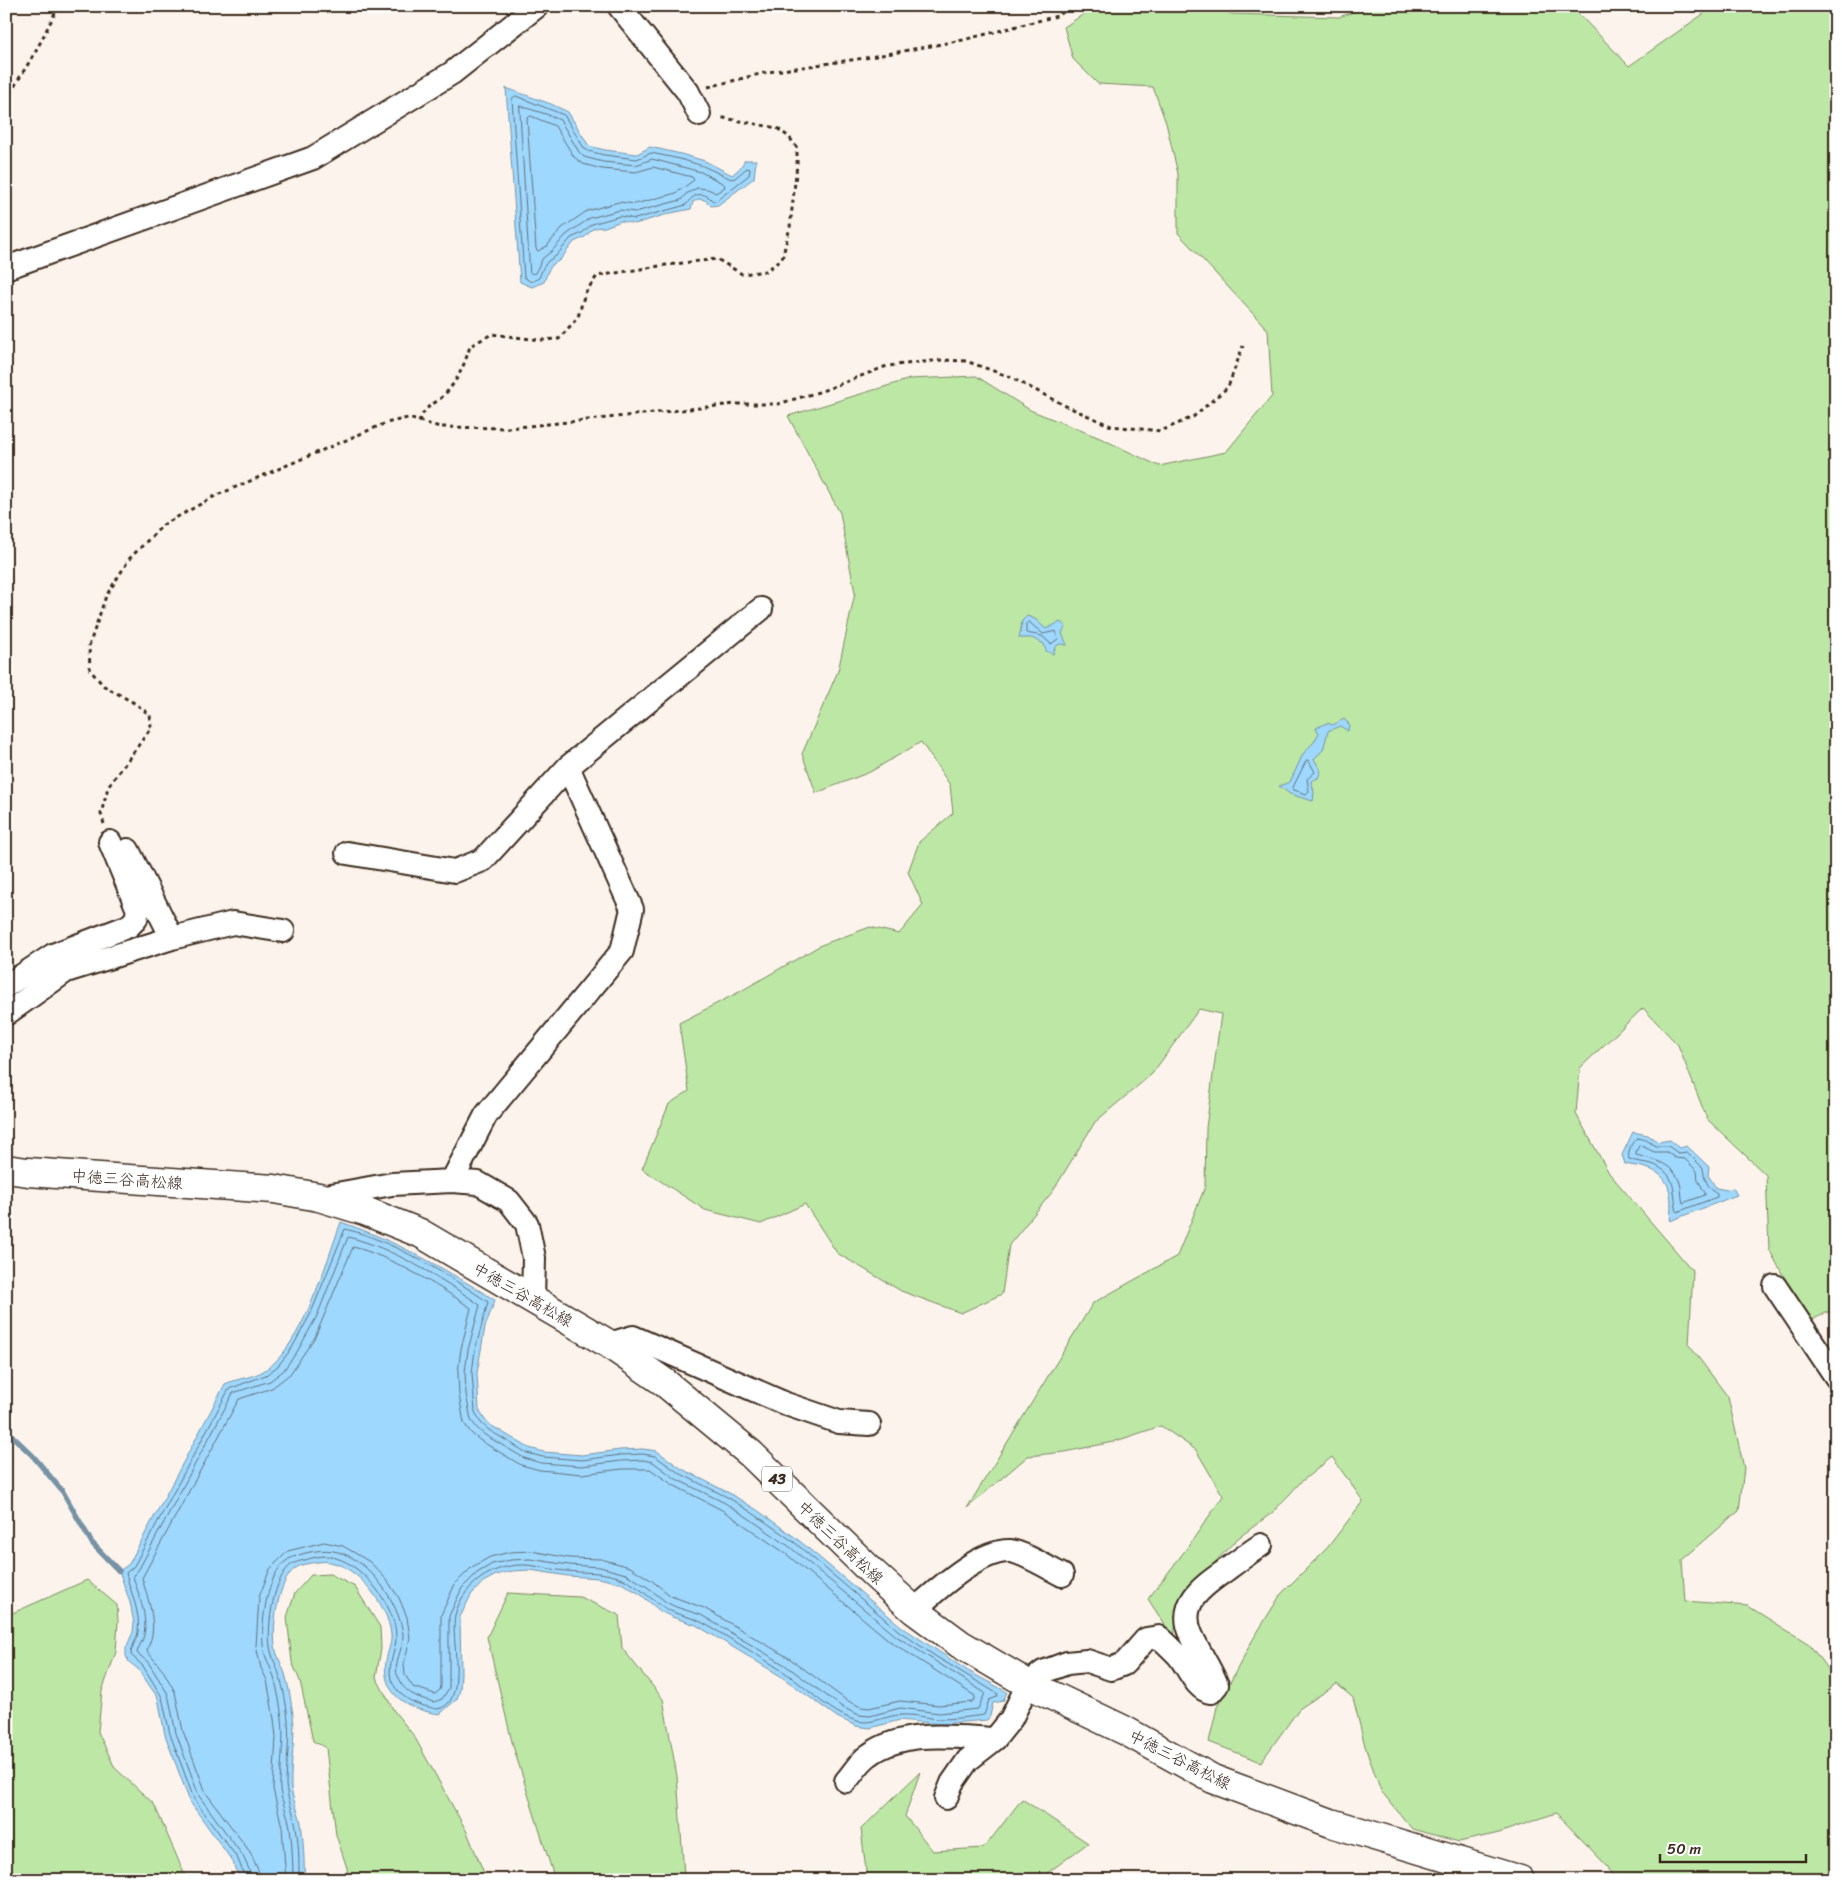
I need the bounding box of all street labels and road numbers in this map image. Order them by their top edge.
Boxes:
street label: 中徳三谷高松線 [70,1161,184,1198]
street label: 中徳三谷高松線 [467,1254,579,1335]
road number: 43 [762,1466,792,1492]
street label: 中徳三谷高松線 [790,1493,891,1592]
street label: 中徳三谷高松線 [1123,1721,1236,1798]

